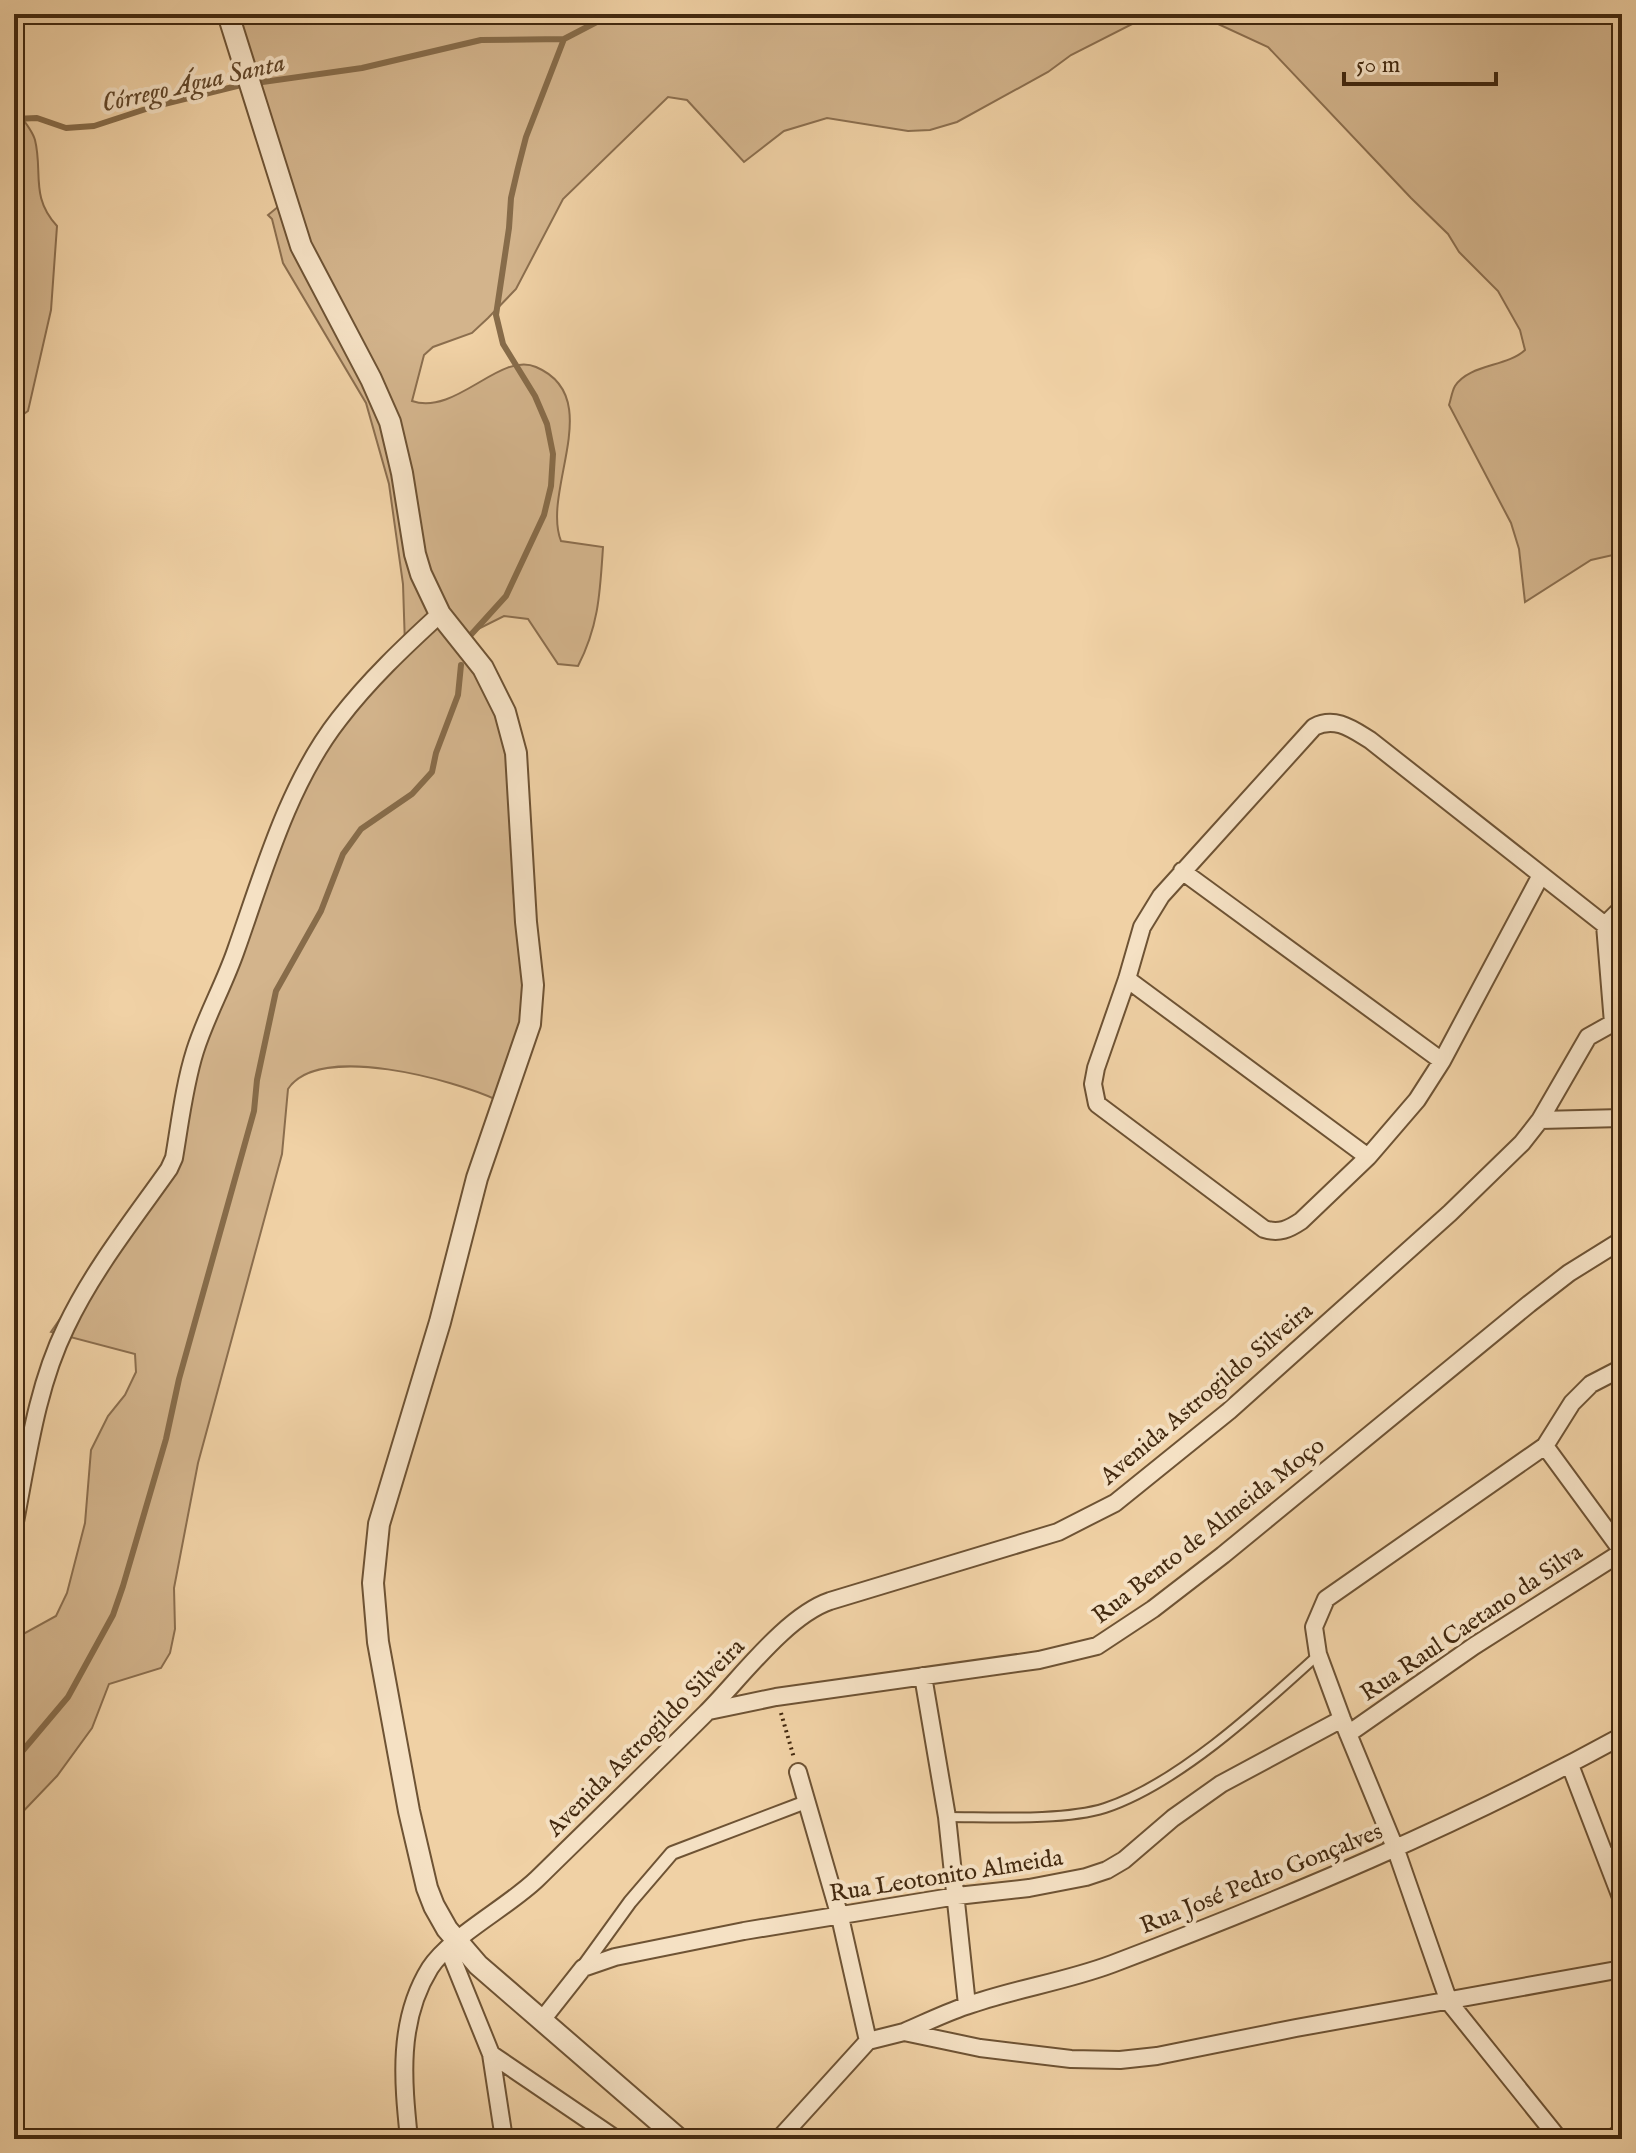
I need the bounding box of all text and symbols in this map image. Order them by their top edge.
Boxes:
scale bar [1344,36,1496,86]
water label: Córrego Água Santa [98,46,288,122]
text: 50 m [1356,50,1400,81]
street label: Avenida Astrogildo Silveira [1093,1296,1320,1493]
street label: Rua Bento de Almeida Moço [1086,1431,1331,1632]
street label: Rua Raul Caetano da Silva [1355,1537,1589,1709]
street label: Avenida Astrogildo Silveira [539,1632,752,1845]
street label: Rua José Pedro Gonçalves [1136,1817,1387,1942]
street label: Rua Leotonito Almeida [827,1843,1066,1910]

